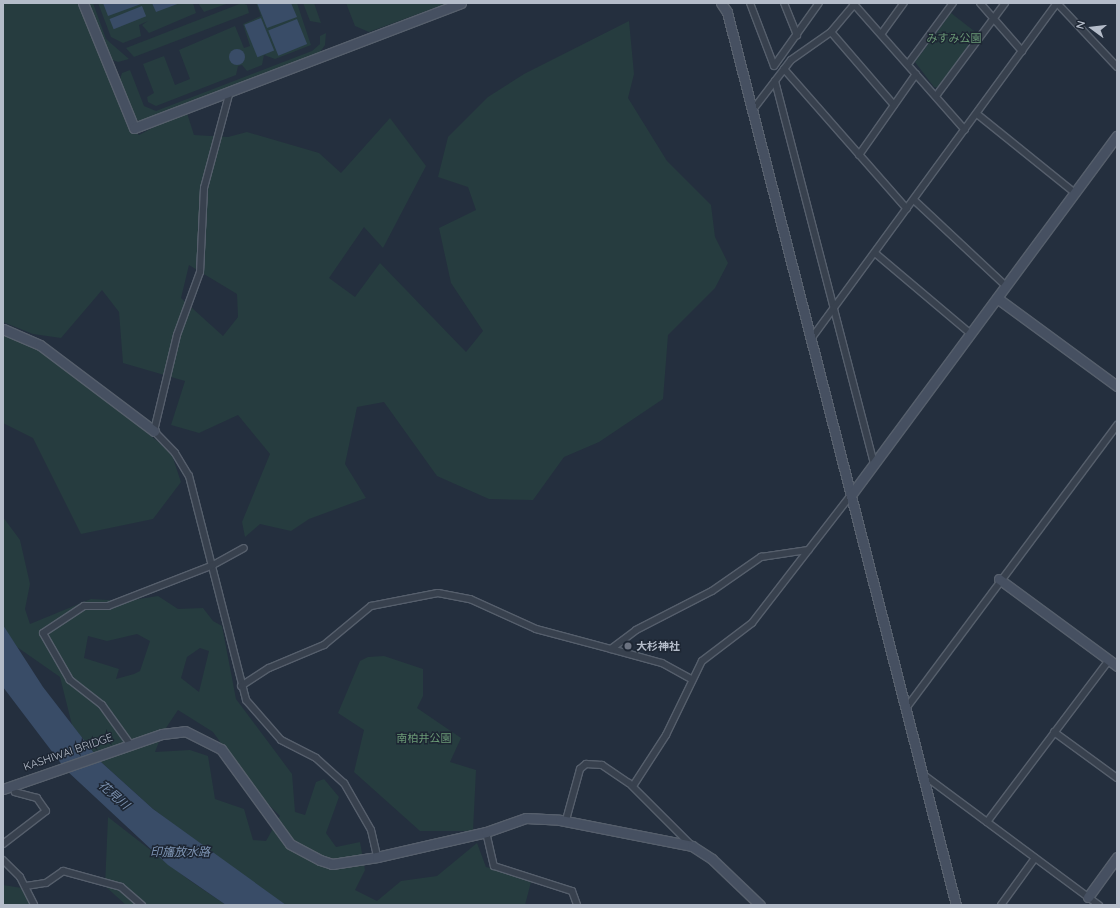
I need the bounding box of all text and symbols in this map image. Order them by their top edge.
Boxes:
north arrow [1072,8,1112,48]
text: N [1073,19,1088,31]
park label: みすみ公園 [927,31,981,45]
place label: 大杉神社 [636,639,680,653]
marker: 大杉神社 [623,641,633,651]
street label: KASHIWAI BRIDGE [22,731,114,773]
park label: 南柏井公園 [397,731,451,745]
water label: 花見川 [96,778,132,812]
water label: 印旛放水路 [150,845,210,859]

